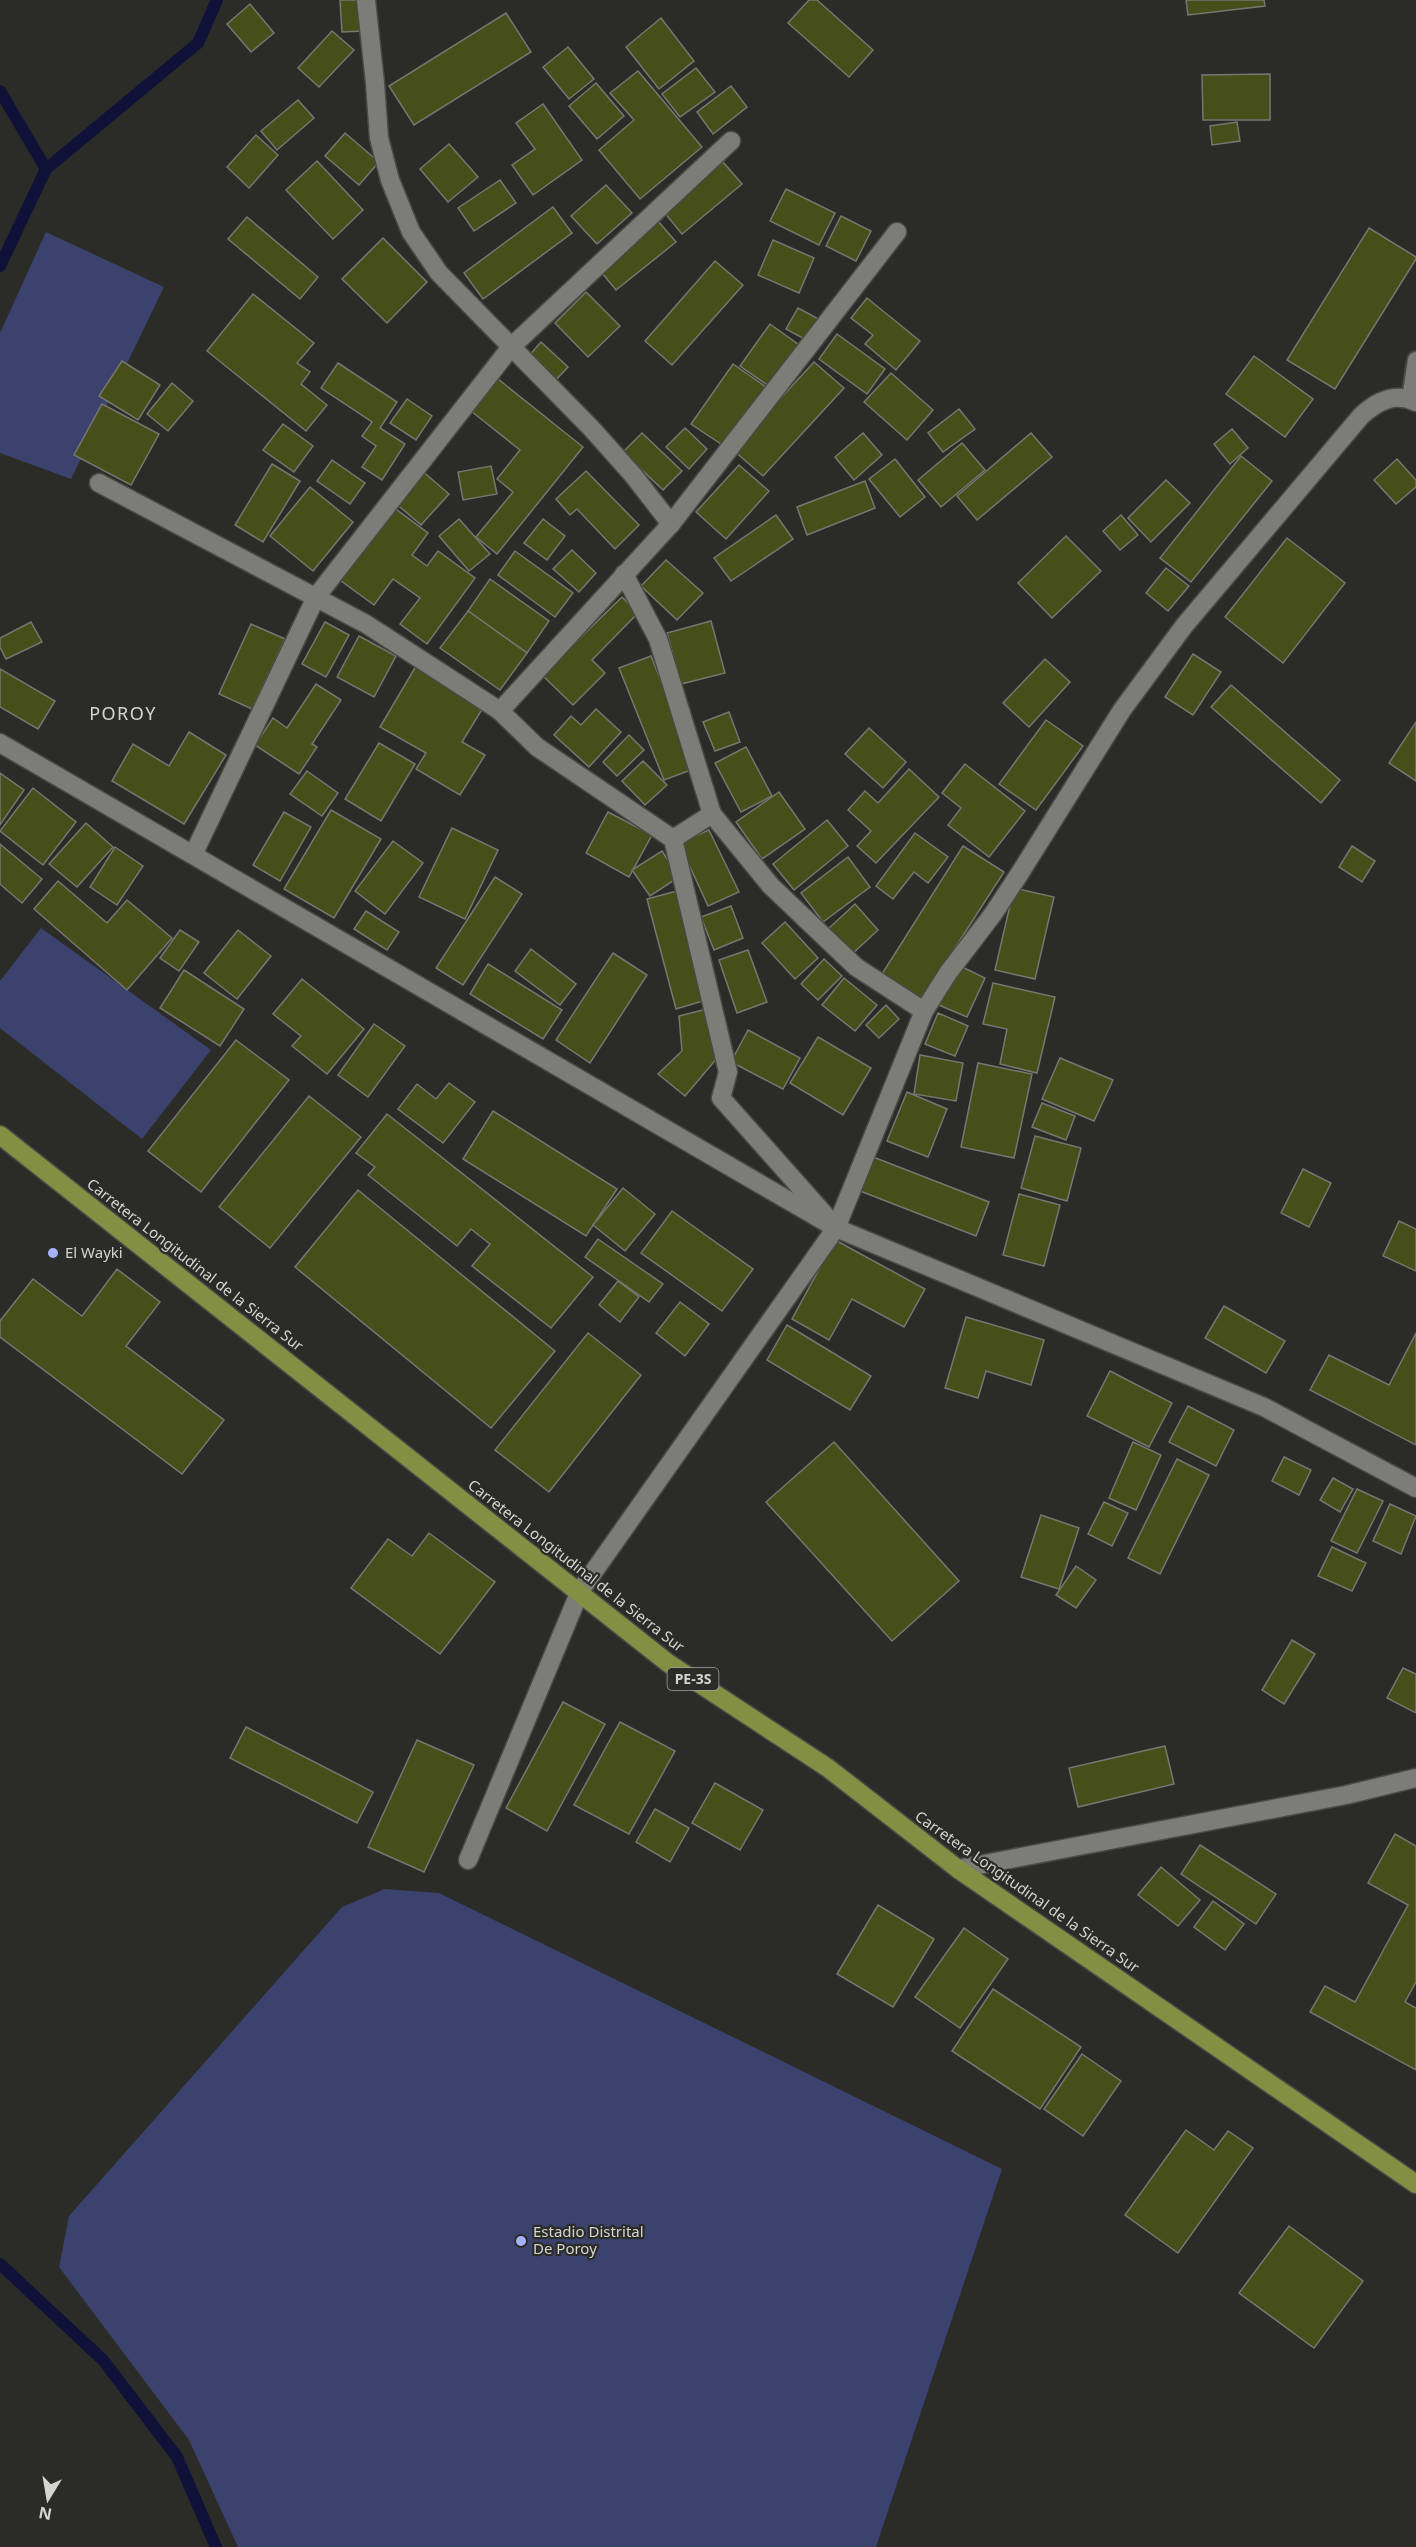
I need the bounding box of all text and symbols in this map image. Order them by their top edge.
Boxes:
district label: POROY [89,701,157,725]
street label: Carretera Longitudinal de la Sierra Sur [83,1173,308,1355]
place label: El Wayki [65,1242,123,1262]
marker: El Wayki [46,1246,60,1260]
street label: Carretera Longitudinal de la Sierra Sur [464,1474,689,1656]
road number: PE-3S [668,1668,718,1690]
street label: Carretera Longitudinal de la Sierra Sur [911,1806,1144,1977]
place label: Estadio Distrital De Poroy [533,2221,644,2258]
marker: Estadio Distrital De Poroy [514,2234,528,2248]
north arrow [18,2469,78,2529]
text: N [37,2502,54,2526]

